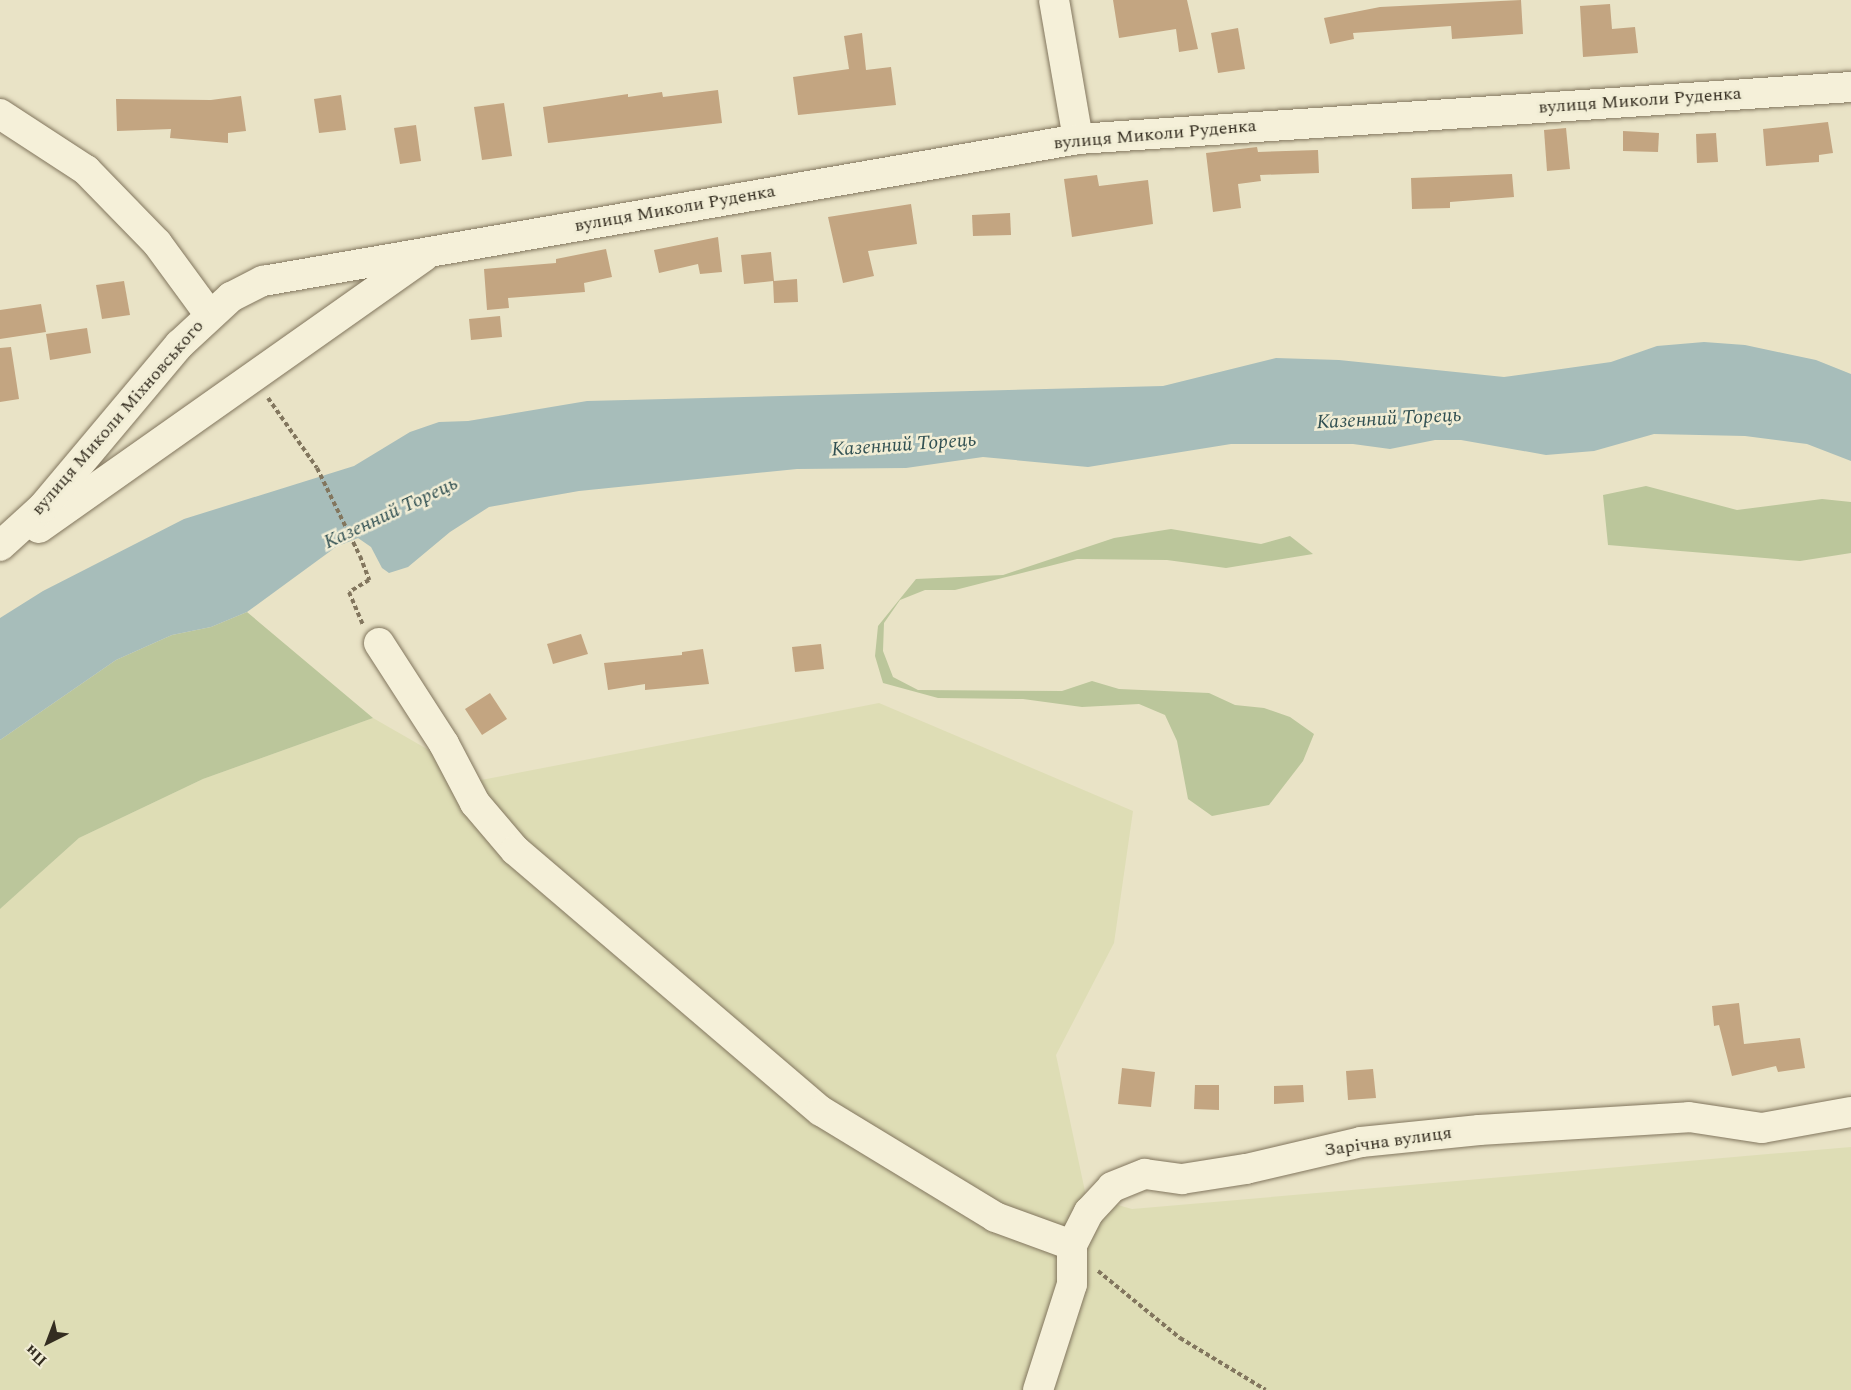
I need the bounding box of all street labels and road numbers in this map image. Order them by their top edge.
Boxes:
street label: вулиця Миколи Руденка [1538,83,1742,119]
street label: вулиця Миколи Руденка [1053,115,1257,155]
street label: вулиця Миколи Руденка [573,181,777,237]
street label: вулиця Миколи Міхновського [27,316,209,520]
street label: Зарічна вулиця [1323,1122,1453,1162]

